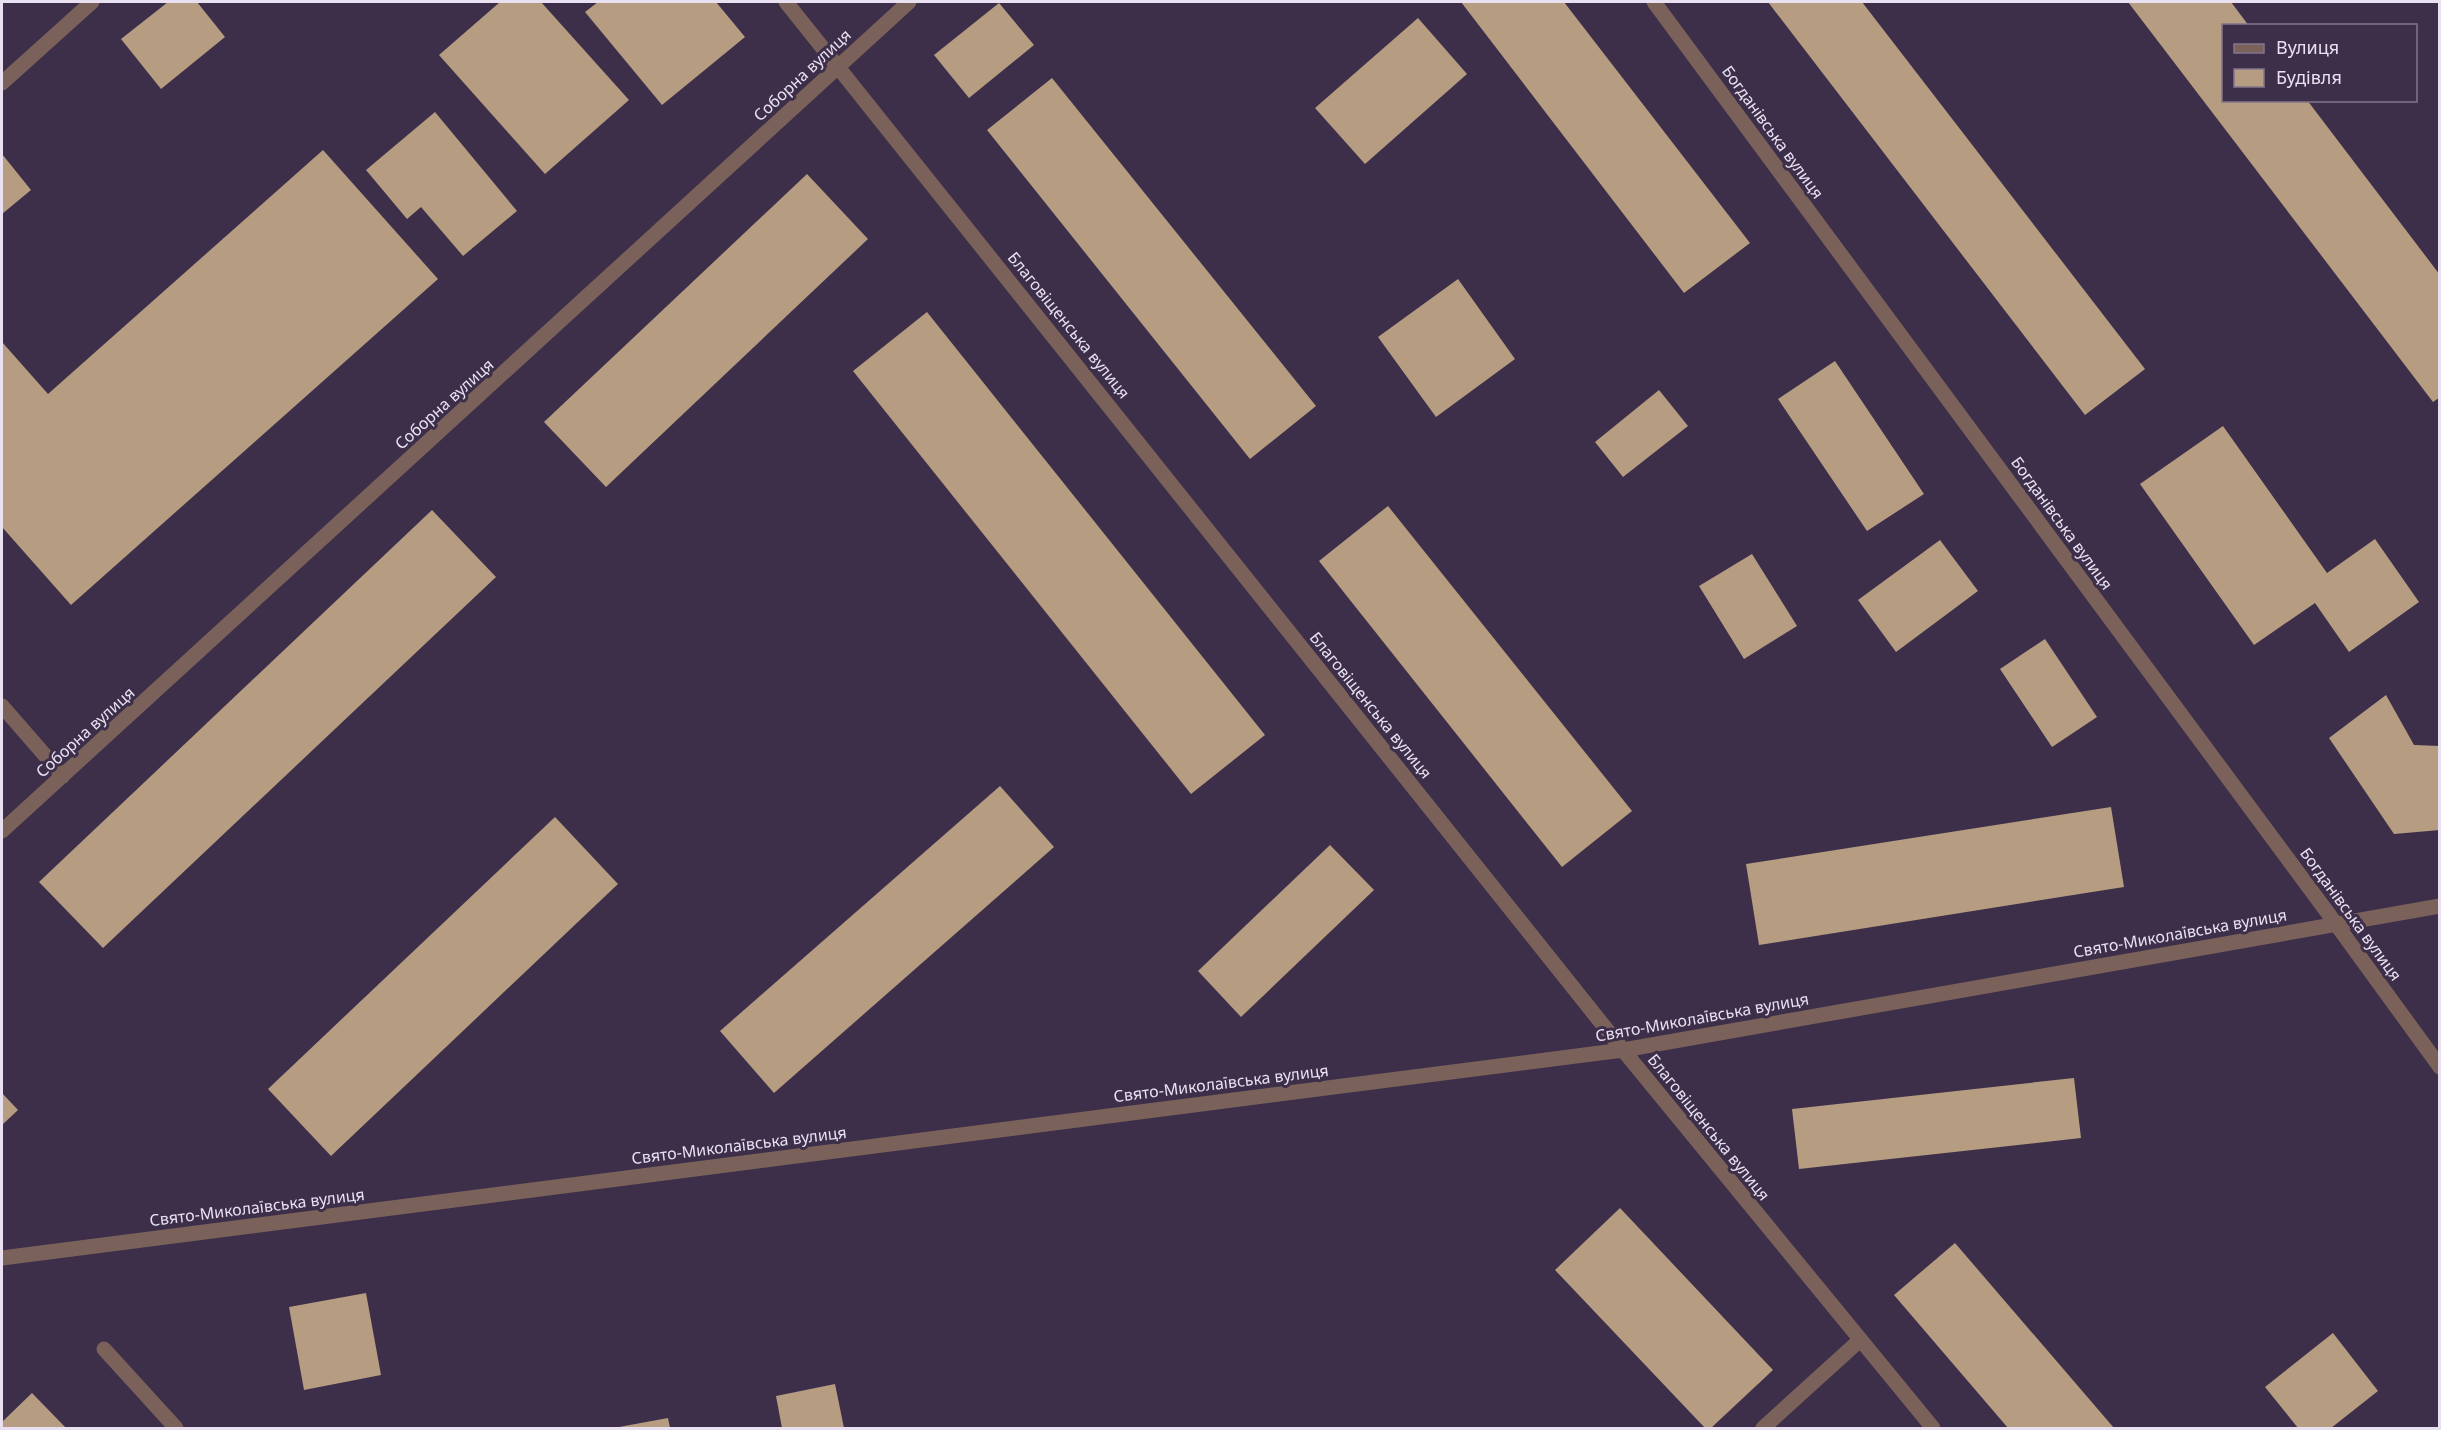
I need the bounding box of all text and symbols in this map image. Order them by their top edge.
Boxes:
street label: Соборна вулиця [748,24,856,126]
legend [2222,24,2417,102]
text: Вулиця [2276,35,2339,59]
street label: Богданівська вулиця [1717,61,1829,203]
text: Будівля [2276,65,2342,89]
street label: Благовіщенська вулиця [1003,247,1135,403]
street label: Соборна вулиця [390,354,498,454]
street label: Богданівська вулиця [2006,452,2118,594]
street label: Благовіщенська вулиця [1305,627,1437,783]
street label: Соборна вулиця [31,682,139,782]
street label: Богданівська вулиця [2295,843,2407,985]
street label: Свято-Миколаївська вулиця [2072,903,2288,963]
street label: Свято-Миколаївська вулиця [1594,987,1810,1047]
street label: Благовіщенська вулиця [1643,1049,1775,1205]
street label: Свято-Миколаївська вулиця [1112,1059,1330,1107]
street label: Свято-Миколаївська вулиця [630,1121,848,1169]
street label: Свято-Миколаївська вулиця [148,1183,366,1231]

